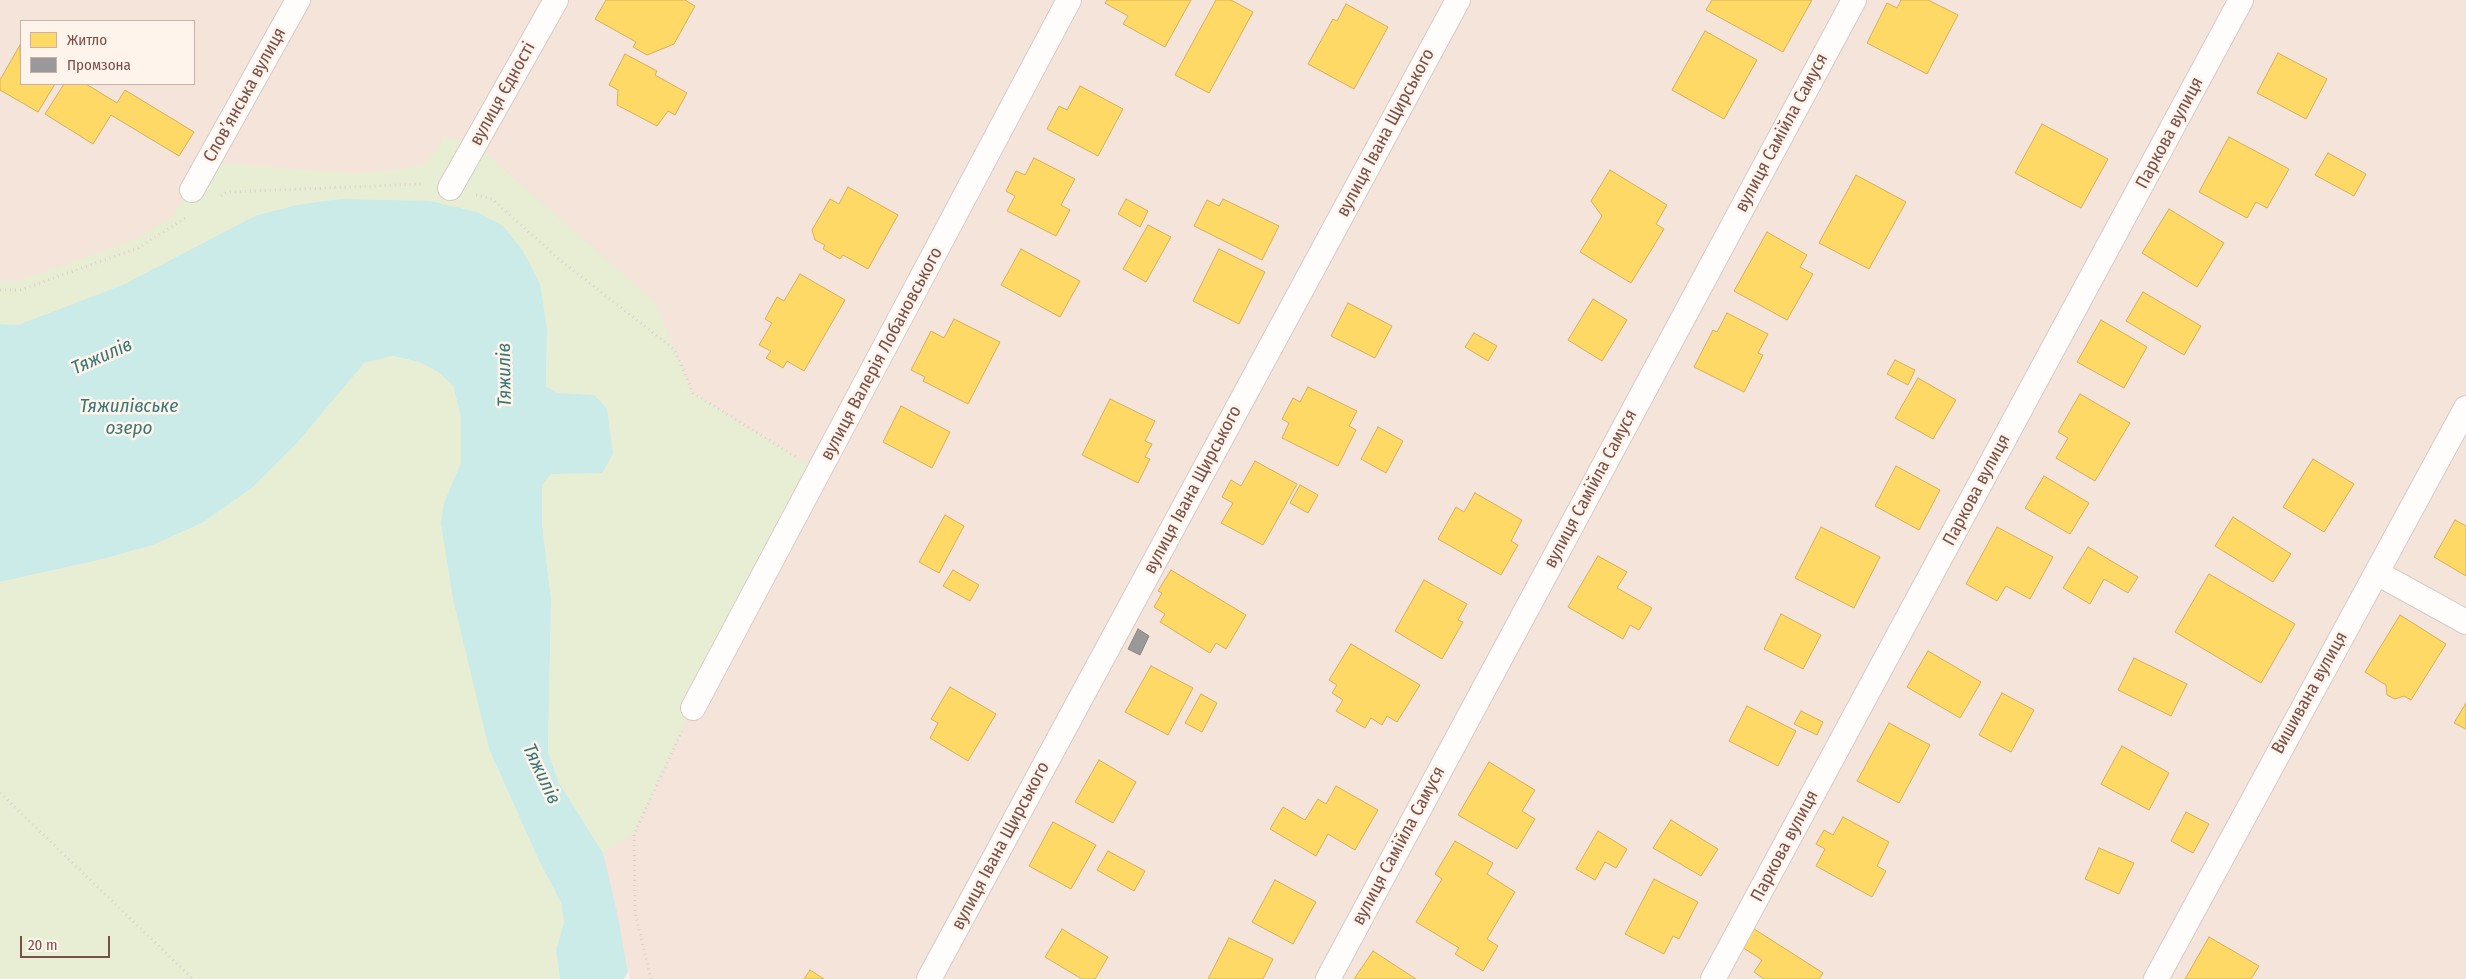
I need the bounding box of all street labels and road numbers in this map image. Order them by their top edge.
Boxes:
street label: Словʼянська вулиця [199,24,291,166]
street label: вулиця Єдності [466,38,540,150]
street label: вулиця Івана Щирського [1333,45,1439,221]
street label: вулиця Самійла Самуся [1731,50,1833,216]
street label: Паркова вулиця [2132,74,2208,192]
street label: вулиця Валерія Лобановського [817,244,947,464]
street label: вулиця Івана Щирського [1140,402,1246,578]
street label: вулиця Самійла Самуся [1540,406,1642,572]
street label: Паркова вулиця [1939,431,2015,549]
street label: Вишивана вулиця [2267,628,2353,758]
street label: вулиця Івана Щирського [948,758,1054,934]
street label: вулиця Самійла Самуся [1348,763,1450,929]
street label: Паркова вулиця [1747,787,1823,905]

